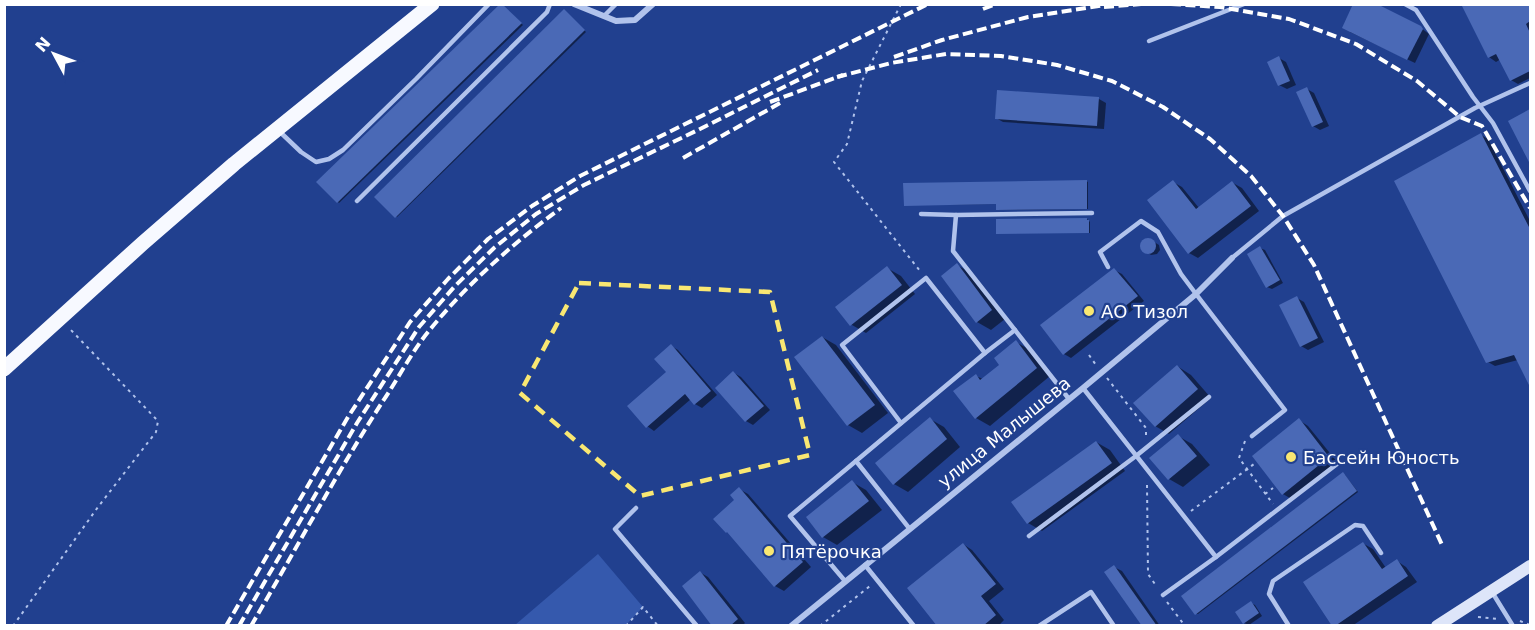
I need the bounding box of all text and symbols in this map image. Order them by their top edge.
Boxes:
north arrow [24,24,84,84]
text: N [31,33,55,56]
place label: АО Тизол [1101,301,1188,322]
marker: АО Тизол [1082,304,1096,318]
street label: улица Малышева [934,372,1074,492]
place label: Бассейн Юность [1303,447,1460,468]
marker: Бассейн Юность [1284,450,1298,464]
place label: Пятёрочка [781,541,882,562]
marker: Пятёрочка [762,544,776,558]

